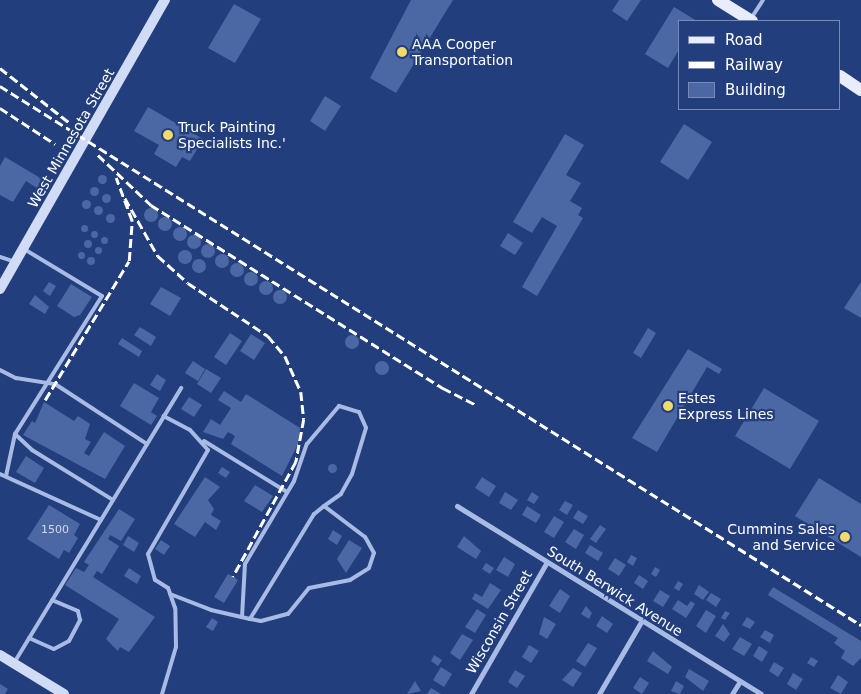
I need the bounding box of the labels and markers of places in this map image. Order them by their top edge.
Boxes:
place label: AAA Cooper Transportation [412,36,513,68]
marker: AAA Cooper Transportation [396,46,408,58]
place label: Truck Painting Specialists Inc.' [178,119,286,152]
marker: Truck Painting Specialists Inc.' [162,129,174,141]
place label: Estes Express Lines [678,390,774,422]
marker: Estes Express Lines [662,400,674,412]
place label: Cummins Sales and Service [727,521,835,554]
marker: Cummins Sales and Service [839,531,851,543]

